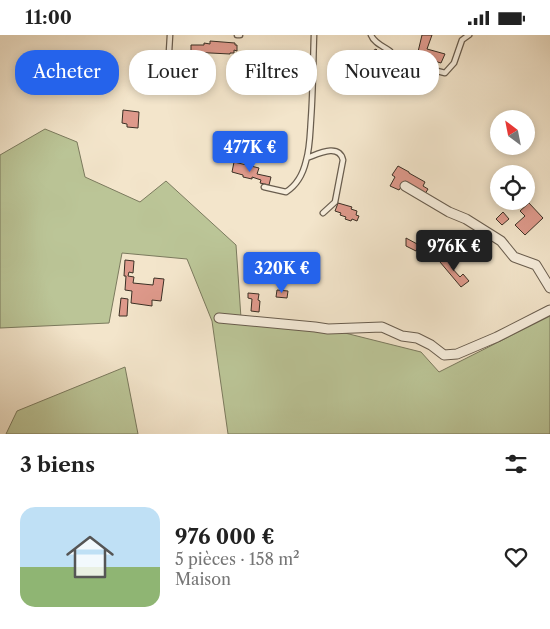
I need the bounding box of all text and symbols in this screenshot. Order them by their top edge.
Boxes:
text: 11:00 [25,6,72,29]
chip: Acheter [15,50,119,95]
chip: Louer [129,50,216,95]
chip: Filtres [226,50,317,95]
chip: Nouveau [327,50,439,95]
north arrow [490,110,535,155]
map controls [490,110,535,210]
pin: 477K € [209,131,291,173]
text: 477K € [224,137,276,157]
button: locate [490,165,535,210]
pin: 976K € [413,229,495,272]
text: 976K € [427,236,481,256]
pin: 320K € [241,251,323,294]
text: 320K € [254,258,310,278]
icon: filters [502,450,530,478]
text: 3 biens [20,452,95,477]
text: 976 000 € [175,524,275,549]
icon: home [60,527,120,587]
icon: heart [502,543,530,571]
text: 5 pièces · 158 m² [175,549,300,569]
text: Maison [175,569,231,589]

